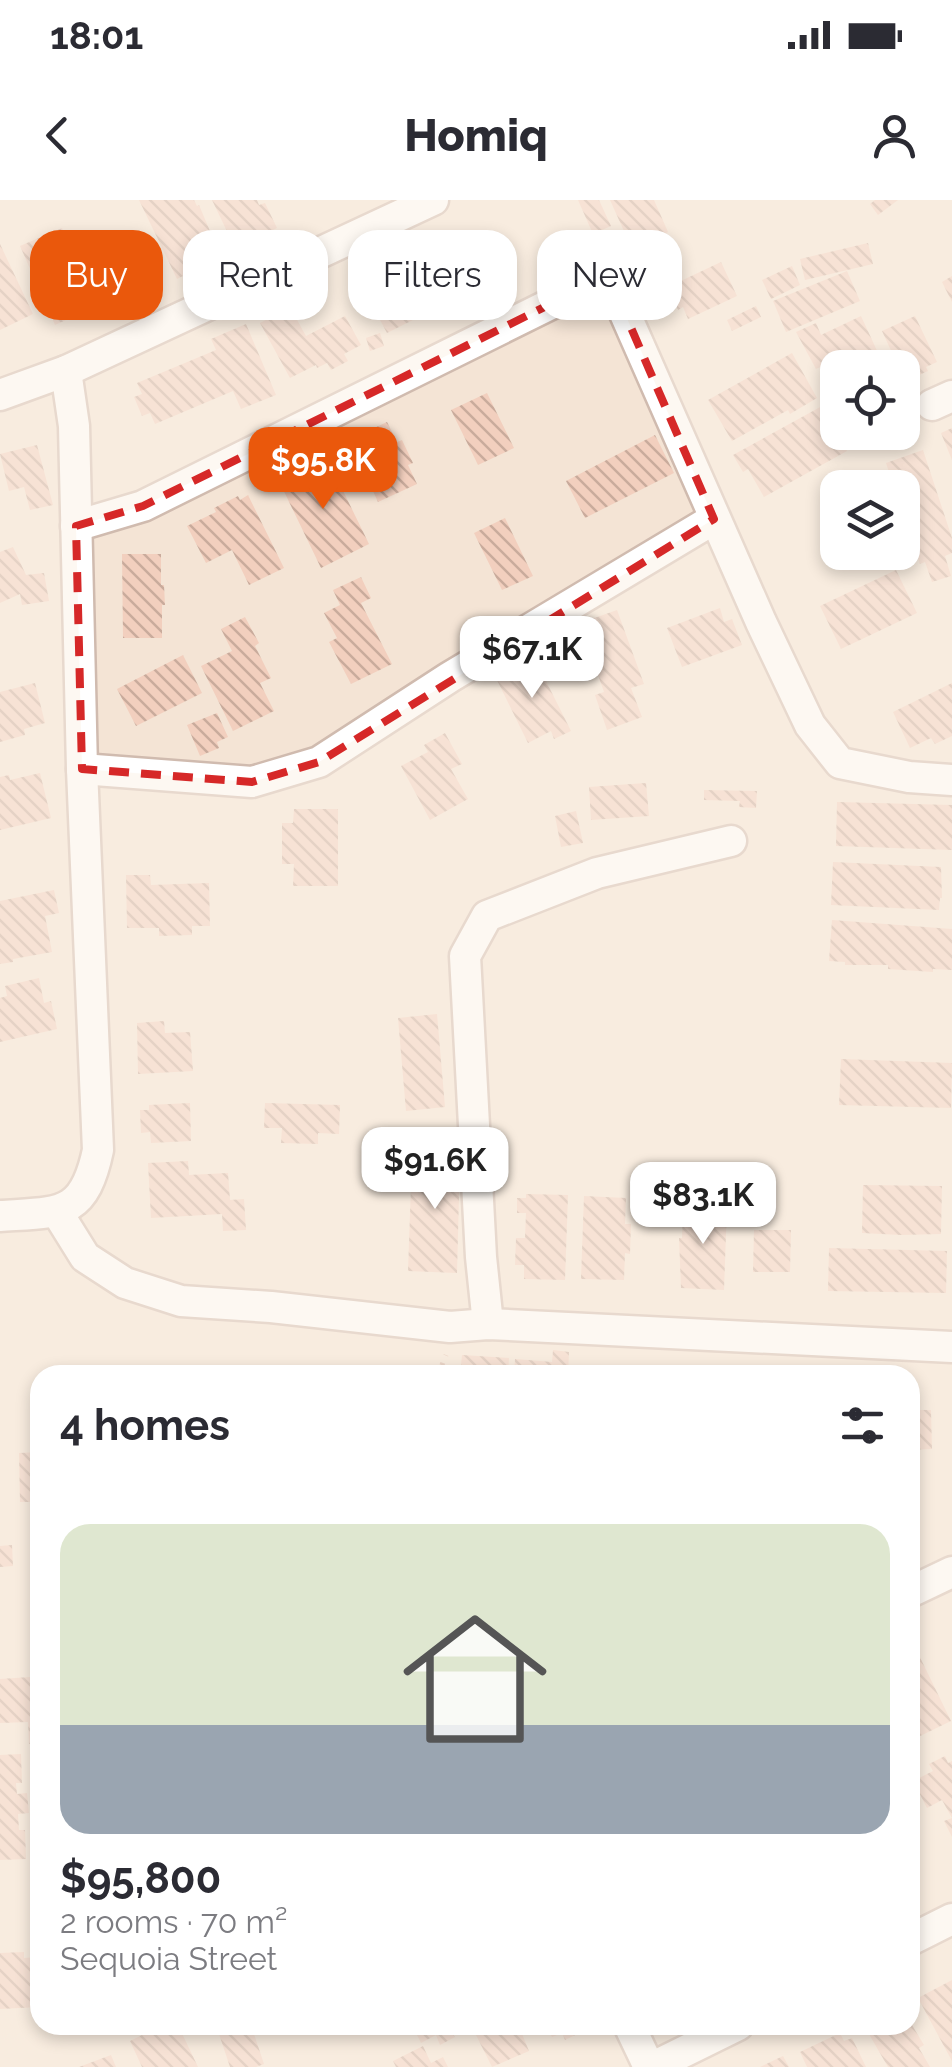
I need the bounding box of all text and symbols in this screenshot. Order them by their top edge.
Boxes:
text: 18:01 [50,13,143,58]
icon: back [30,108,85,163]
icon: person [867,108,922,163]
text: Homiq [404,109,548,162]
chip: Buy [30,230,163,320]
chip: Rent [183,230,328,320]
chip: Filters [348,230,517,320]
chip: New [537,230,682,320]
map controls [820,350,920,570]
button: locate [820,350,920,450]
pin: $95.8K [242,427,404,512]
text: $95.8K [271,441,375,478]
button: layers [820,470,920,570]
pin: $67.1K [451,616,613,701]
text: $67.1K [482,630,582,667]
pin: $91.6K [354,1127,516,1212]
text: $91.6K [384,1141,486,1178]
pin: $83.1K [622,1162,784,1247]
text: $83.1K [652,1176,754,1213]
icon: filters [835,1398,890,1453]
text: 4 homes [60,1401,230,1450]
icon: home [385,1589,565,1769]
text: $95,800 [60,1854,221,1903]
text: 2 rooms · 70 m² [60,1903,287,1940]
text: Sequoia Street [60,1940,277,1977]

